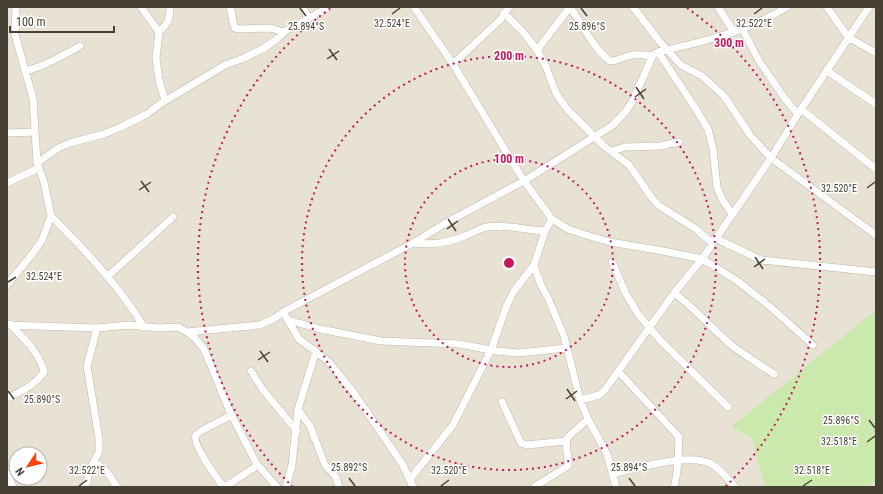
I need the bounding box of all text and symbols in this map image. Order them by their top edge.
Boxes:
scale bar [10,8,114,34]
text: 100 m [16,15,46,29]
text: 32.524°E [374,18,410,29]
text: 32.522°E [736,18,772,29]
text: 25.894°S [288,21,324,32]
text: 25.896°S [569,21,605,32]
text: 300 m [714,36,744,50]
text: 200 m [494,49,524,63]
text: 100 m [494,152,524,166]
text: 32.520°E [821,183,857,194]
centre of rings [502,256,516,270]
text: 32.524°E [26,271,62,282]
text: 25.890°S [24,394,60,405]
text: 25.896°S [823,415,859,426]
text: 32.518°E [821,436,857,447]
north arrow [8,446,48,486]
text: 25.892°S [331,462,367,473]
text: 25.894°S [611,462,647,473]
text: N [13,465,27,478]
text: 32.522°E [69,465,105,476]
text: 32.520°E [431,465,467,476]
text: 32.518°E [794,465,830,476]

